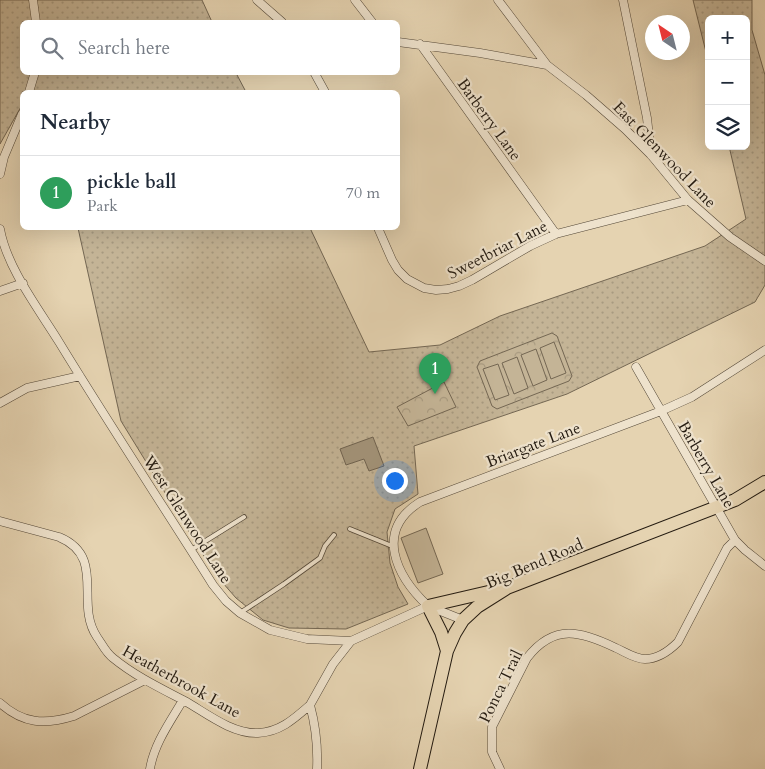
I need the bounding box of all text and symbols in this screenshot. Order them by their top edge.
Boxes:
north arrow [645,15,690,60]
map controls [705,15,750,150]
button: + [705,15,750,60]
search box [20,20,400,75]
icon: search [38,34,66,62]
text: Search here [78,35,170,61]
button: − [705,60,750,105]
street label: Barberry Lane [452,74,527,165]
street label: East Glenwood Lane [608,97,721,213]
button: layers [705,105,750,150]
text: Nearby [40,108,111,137]
text: pickle ball [87,169,176,195]
text: 1 [52,182,60,204]
text: 70 m [346,182,380,204]
text: Park [87,195,118,217]
street label: Sweetbriar Lane [444,215,551,285]
pin: 1 [419,353,451,394]
street label: Briargate Lane [483,417,584,473]
street label: Barberry Lane [672,417,740,512]
street label: West Glenwood Lane [137,450,237,588]
your location [382,468,408,494]
street label: Big Bend Road [482,533,587,594]
street label: Heatherbrook Lane [118,640,245,724]
street label: Ponca Trail [474,646,528,727]

